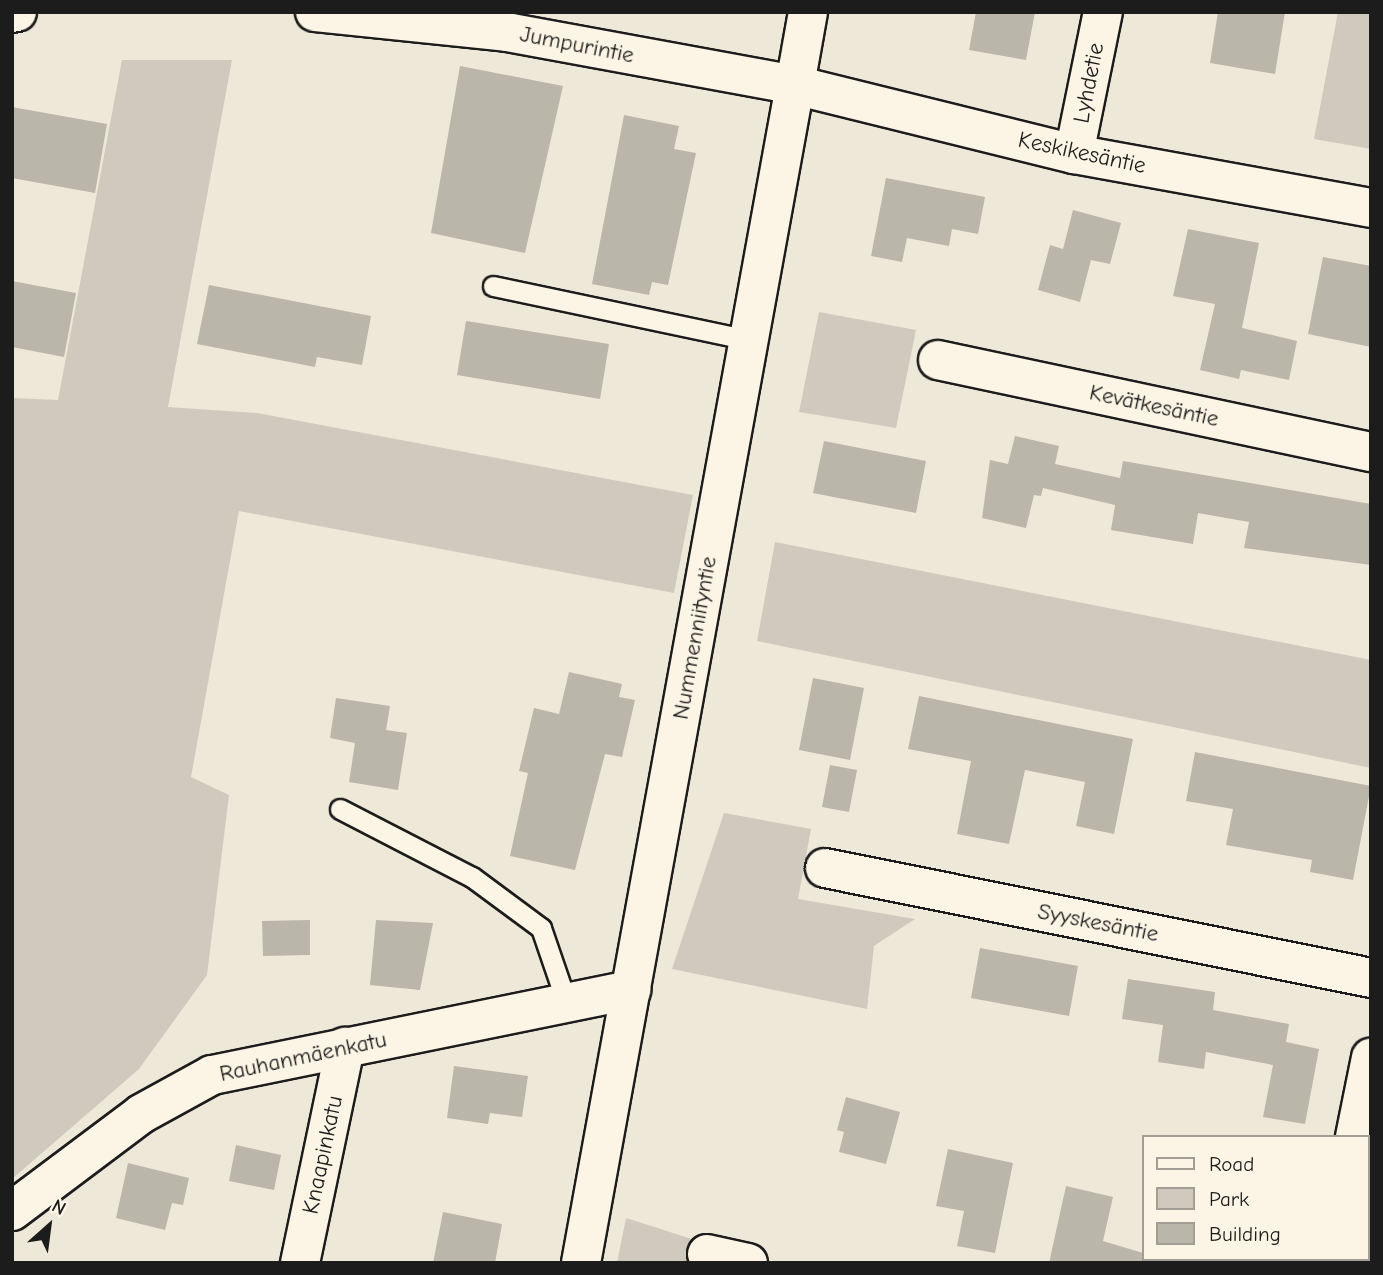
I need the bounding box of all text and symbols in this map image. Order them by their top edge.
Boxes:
street label: Jumpurintie [518,20,636,70]
street label: Lyhdetie [1068,41,1110,125]
street label: Keskikesäntie [1016,126,1148,180]
street label: Kevätkesäntie [1087,379,1221,433]
street label: Nummenniityntie [667,554,723,722]
street label: Syyskesäntie [1035,898,1161,948]
street label: Rauhanmäenkatu [217,1026,389,1088]
street label: Knaapinkatu [297,1093,349,1217]
legend [1142,1135,1369,1261]
text: Road [1209,1152,1254,1176]
text: Park [1209,1187,1249,1211]
north arrow [14,1191,84,1261]
text: N [48,1195,69,1220]
text: Building [1209,1222,1281,1246]

